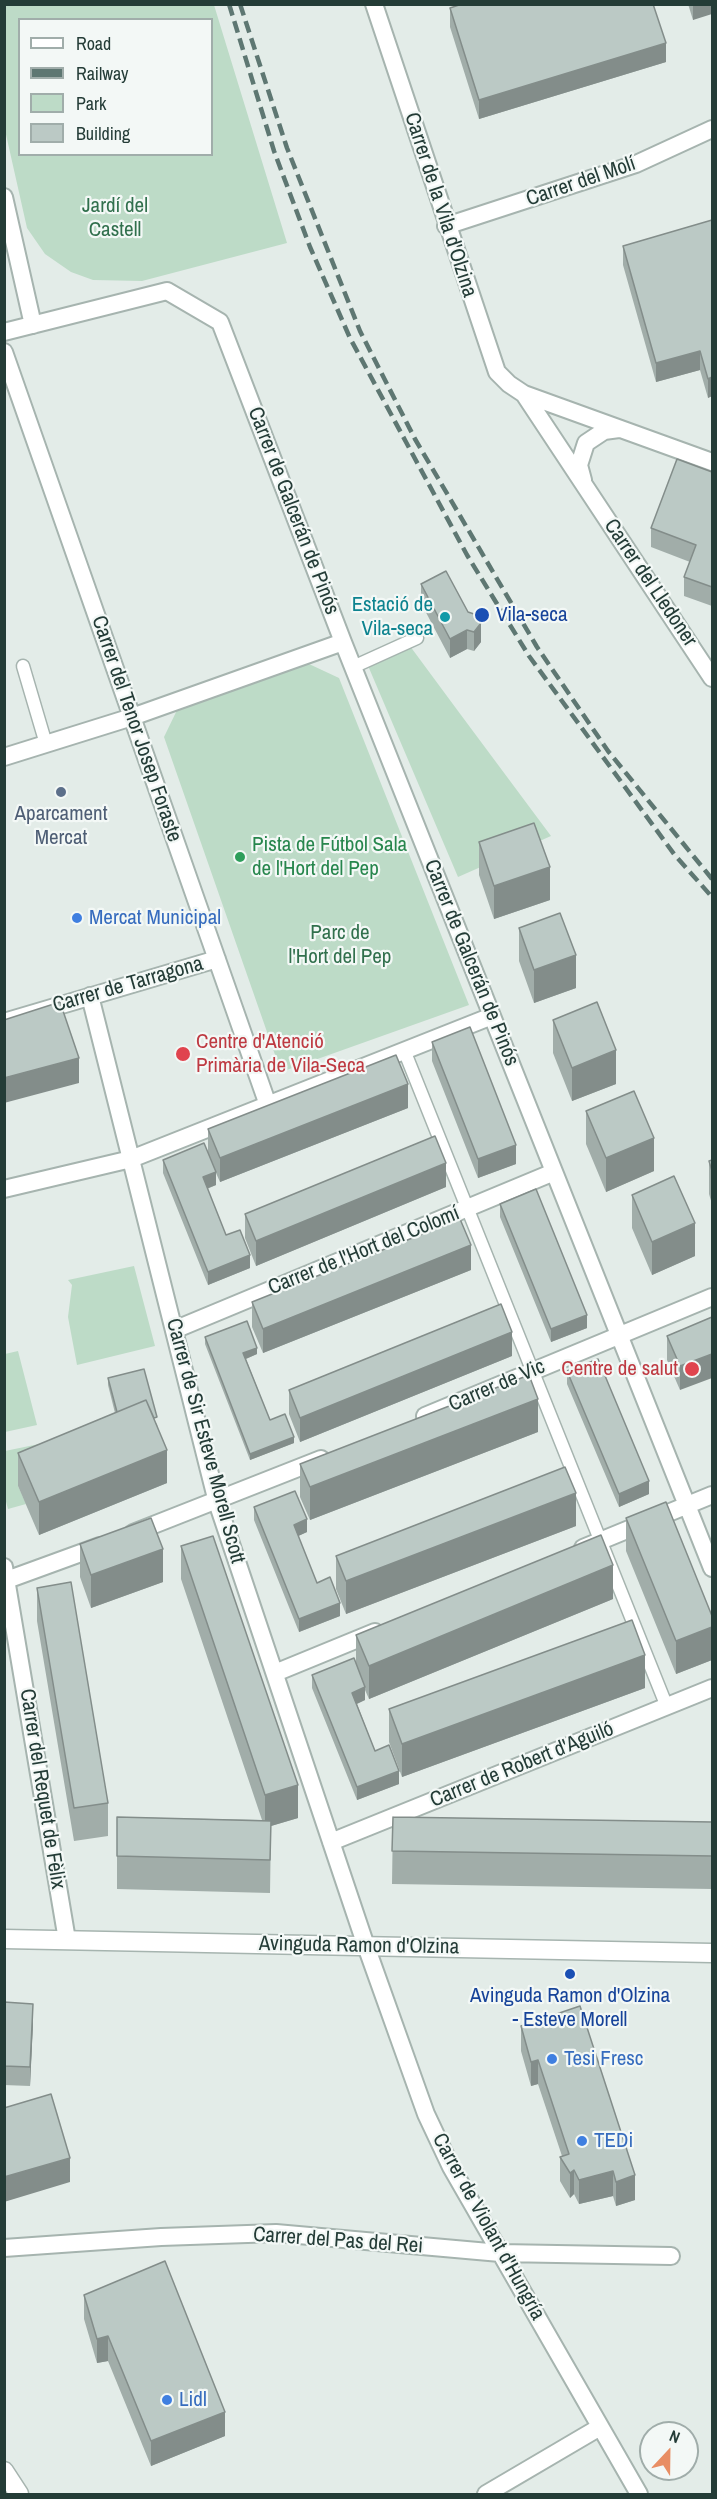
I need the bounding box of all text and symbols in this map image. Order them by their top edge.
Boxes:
legend [18,18,213,156]
text: Road [76,31,111,56]
text: Railway [76,61,129,86]
text: Park [76,91,106,116]
street label: Carrer de la Vila d'Olzina [398,110,482,300]
text: Building [76,121,130,146]
street label: Carrer del Molí [523,152,639,212]
park label: Jardí del Castell [82,193,148,243]
street label: Carrer de Galcerán de Pinós [242,404,344,618]
street label: Carrer del Lledoner [598,514,702,652]
place label: Estació de Vila-seca [352,592,433,642]
place label: Vila-seca [496,602,567,628]
marker: Vila-seca [473,606,491,624]
marker: Estació de Vila-seca [438,610,452,624]
street label: Carrer del Tenor Josep Foraste [85,613,187,845]
marker: Aparcament Mercat [54,785,68,799]
place label: Aparcament Mercat [15,801,107,851]
place label: Pista de Fútbol Sala de l'Hort del Pep [252,832,407,882]
marker: Pista de Fútbol Sala de l'Hort del Pep [233,850,247,864]
street label: Carrer de Galcerán de Pinós [418,856,524,1070]
place label: Mercat Municipal [89,905,221,931]
marker: Mercat Municipal [70,911,84,925]
park label: Parc de l'Hort del Pep [289,920,391,970]
street label: Carrer de Tarragona [50,951,206,1019]
place label: Centre d'Atenció Primària de Vila-Seca [196,1029,365,1079]
marker: Centre d'Atenció Primària de Vila-Seca [174,1045,192,1063]
street label: Carrer de l'Hort del Colomí [265,1201,463,1301]
street label: Carrer de Sir Esteve Morell Scott [160,1316,250,1566]
street label: Carrer de Vic [445,1354,549,1418]
place label: Centre de salut [561,1356,678,1382]
marker: Centre de salut [683,1360,701,1378]
street label: Carrer del Requet de Fèlix [14,1687,70,1891]
street label: Carrer de Robert d'Aguiló [427,1717,617,1813]
street label: Avinguda Ramon d'Olzina [259,1932,459,1960]
marker: Avinguda Ramon d'Olzina - Esteve Morell [563,1967,577,1981]
place label: Avinguda Ramon d'Olzina - Esteve Morell [470,1983,670,2033]
place label: Tesi Fresc [564,2046,643,2072]
marker: Tesi Fresc [545,2052,559,2066]
place label: TEDi [594,2128,633,2154]
street label: Carrer de Violant d'Hungría [426,2129,550,2325]
marker: TEDi [575,2134,589,2148]
street label: Carrer del Pas del Rei [252,2222,424,2260]
place label: Lidl [179,2387,207,2413]
marker: Lidl [160,2393,174,2407]
north arrow [639,2421,699,2481]
text: N [666,2424,684,2448]

